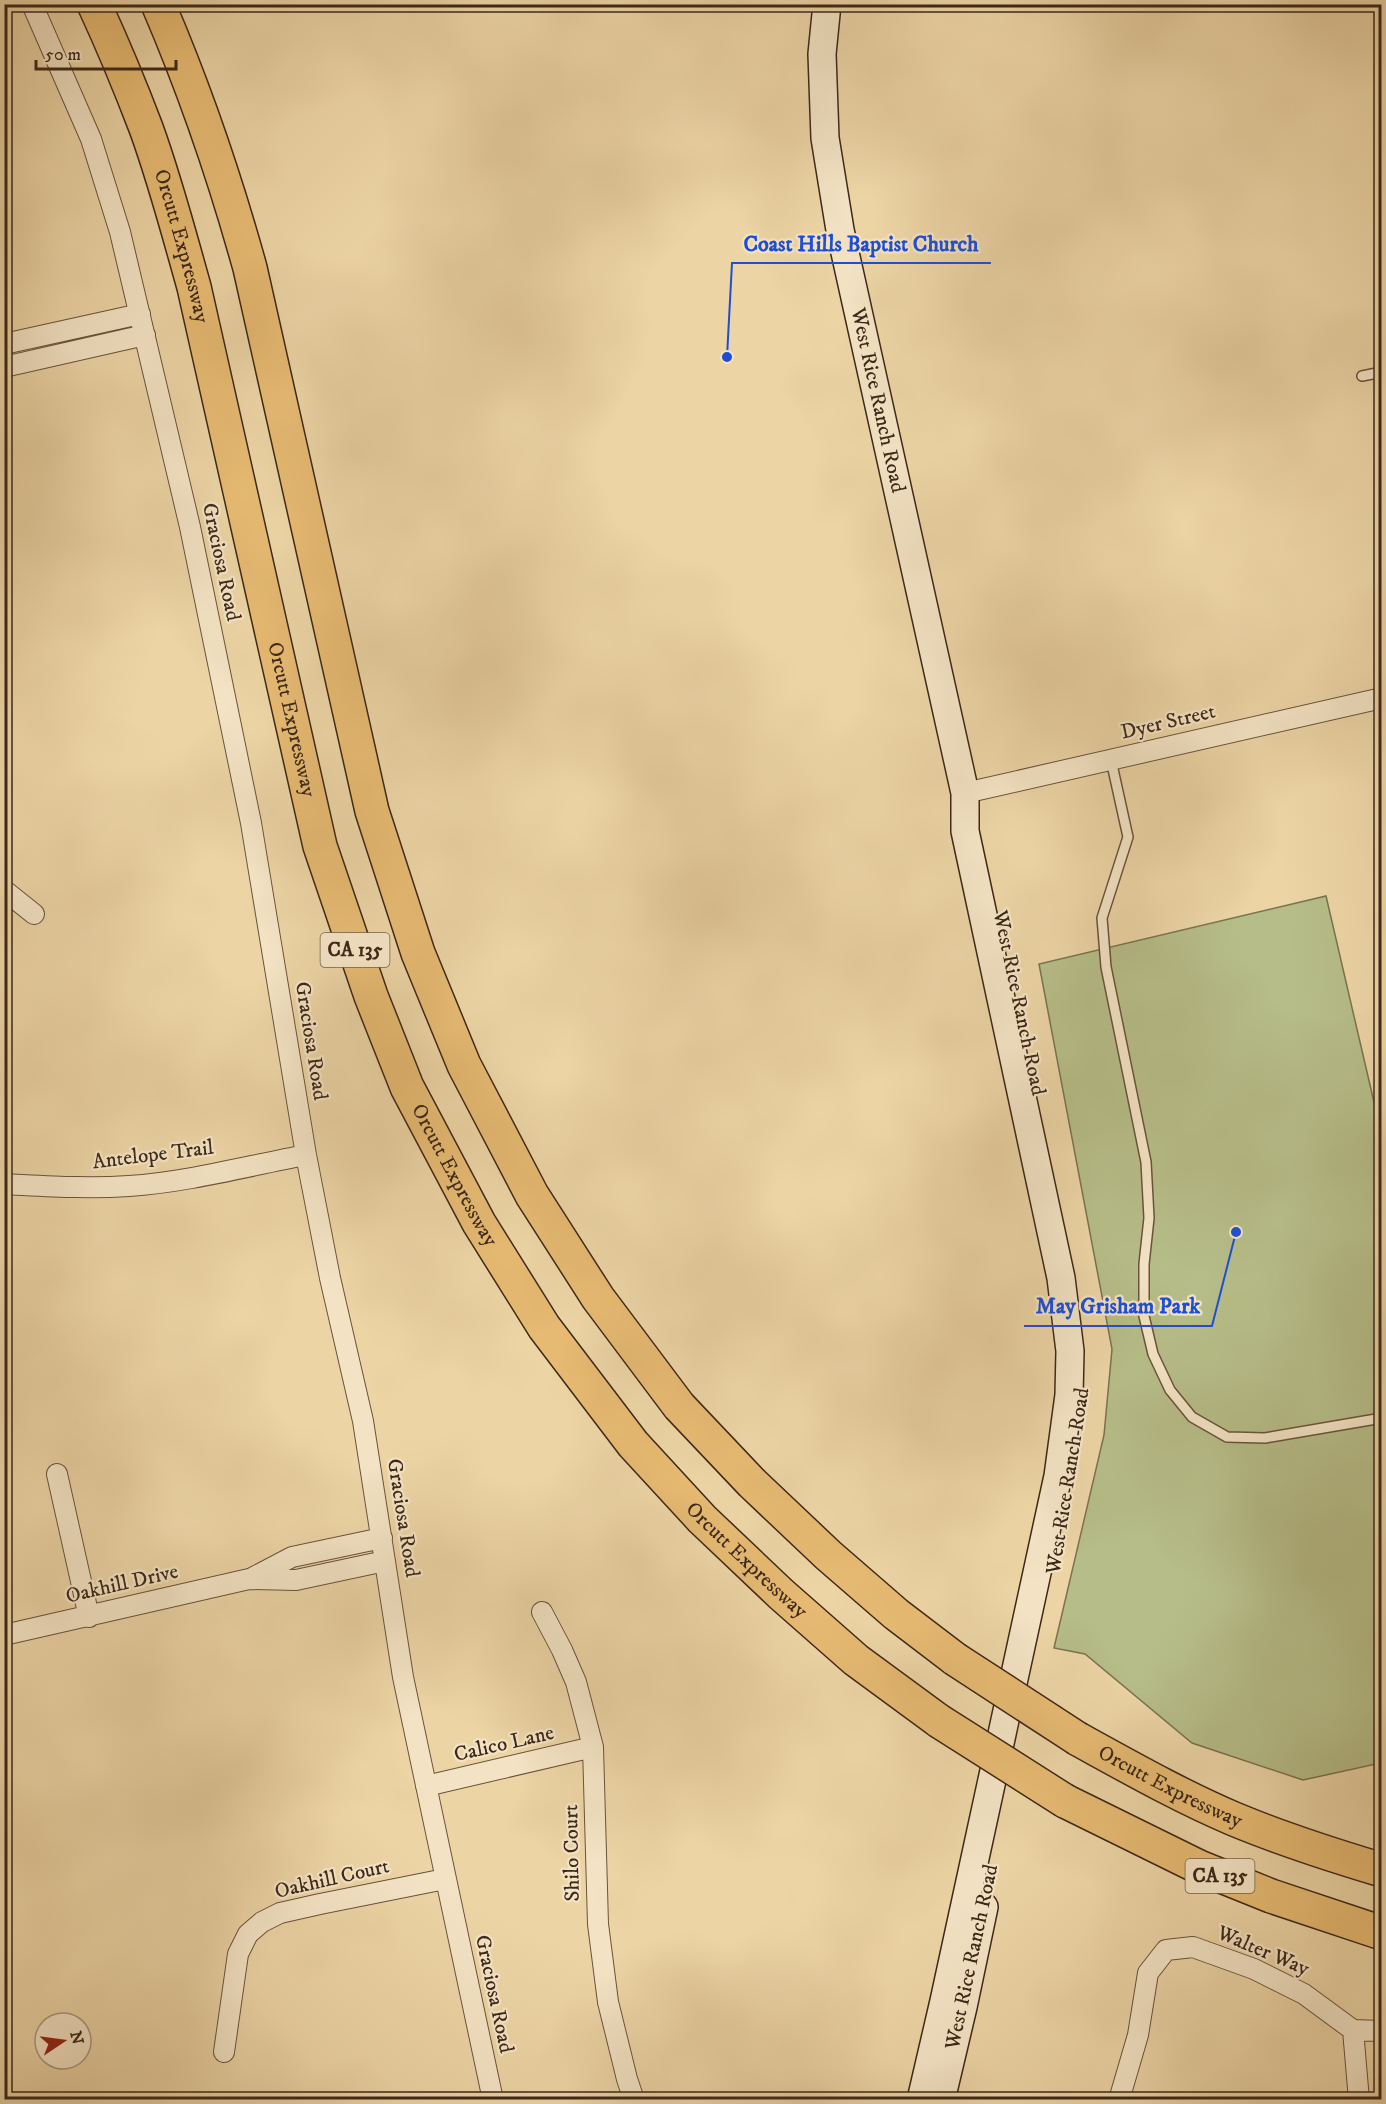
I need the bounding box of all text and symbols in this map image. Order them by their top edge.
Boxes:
scale bar [36,33,176,71]
text: 50 m [45,44,81,66]
street label: Orcutt Expressway [148,166,215,326]
callout: Coast Hills Baptist Church [732,223,991,263]
text: Coast Hills Baptist Church [743,231,979,258]
street label: West Rice Ranch Road [844,304,911,496]
street label: Graciosa Road [196,501,246,624]
street label: Orcutt Expressway [261,639,322,801]
street label: Dyer Street [1118,698,1218,745]
street label: West Rice Ranch Road [986,907,1051,1098]
road number: CA 135 [320,933,389,967]
street label: Graciosa Road [289,980,333,1103]
street label: Orcutt Expressway [405,1099,504,1252]
street label: Antelope Trail [91,1135,216,1175]
callout: May Grisham Park [1024,1286,1212,1326]
text: May Grisham Park [1036,1293,1201,1320]
street label: West Rice Ranch Road [1040,1385,1096,1577]
street label: Graciosa Road [381,1457,425,1580]
street label: Orcutt Expressway [680,1497,813,1625]
street label: Oakhill Drive [63,1558,181,1610]
street label: Calico Lane [451,1720,557,1768]
street label: Orcutt Expressway [1093,1740,1247,1834]
street label: Shilo Court [558,1804,586,1902]
street label: Oakhill Court [272,1853,392,1905]
road number: CA 135 [1186,1859,1254,1893]
street label: West Rice Ranch Road [939,1862,1004,2053]
street label: Walter Way [1212,1920,1314,1982]
street label: Graciosa Road [469,1933,519,2056]
north arrow [33,2011,93,2071]
text: N [65,2029,88,2047]

